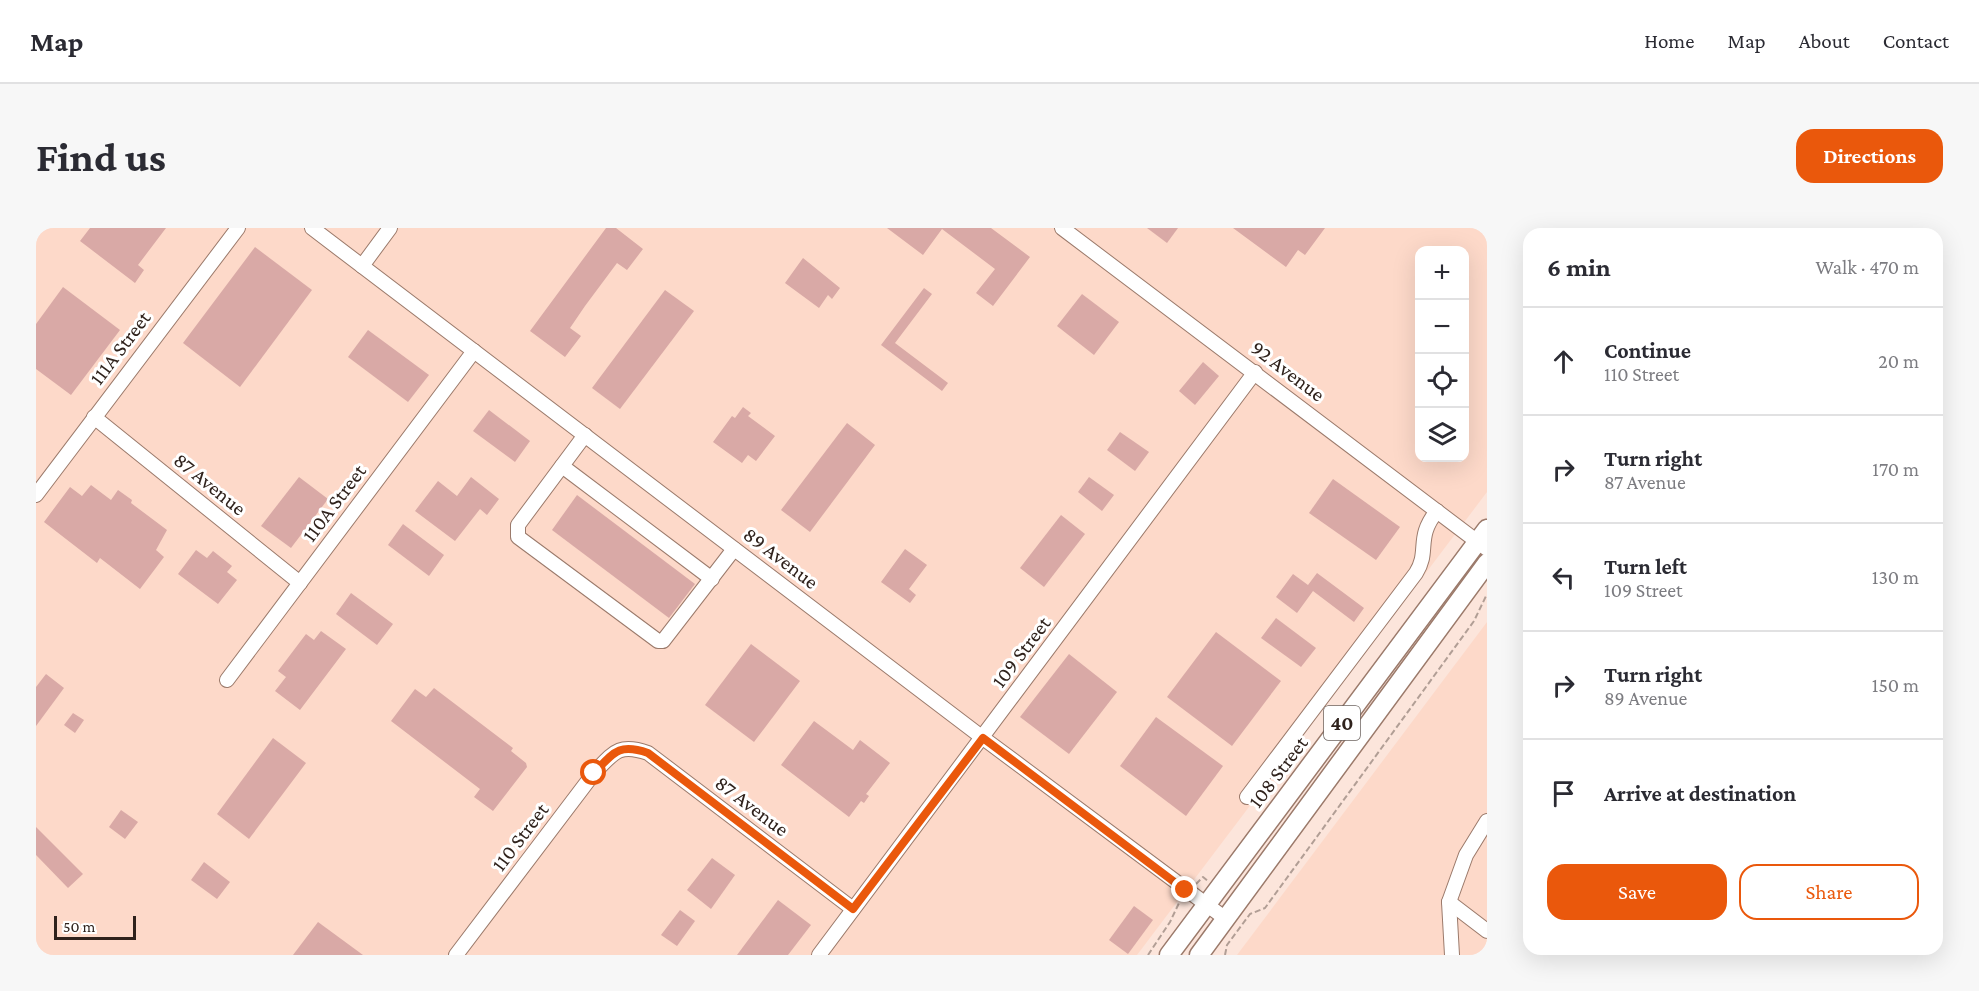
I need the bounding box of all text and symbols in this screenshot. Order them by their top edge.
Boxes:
text: Map [30,26,83,57]
text: Home [1644,29,1694,53]
text: Map [1727,29,1766,53]
text: About [1799,29,1850,53]
text: Contact [1883,29,1949,53]
button: Directions [1796,129,1943,183]
text: Find us [36,133,166,180]
map controls [1415,246,1469,462]
button: + [1415,246,1469,300]
text: 6 min [1547,253,1611,282]
text: Walk · 470 m [1815,256,1919,278]
button: − [1415,300,1469,354]
street label: 111A Street [85,306,156,390]
street label: 92 Avenue [1246,335,1330,407]
text: Continue [1604,338,1691,363]
icon: ahead [1547,345,1580,378]
text: 20 m [1878,350,1919,372]
button: locate [1415,354,1469,408]
text: 110 Street [1604,363,1679,385]
button: layers [1415,408,1469,462]
text: Turn right [1604,446,1702,471]
street label: 87 Avenue [169,448,251,520]
icon: right [1547,453,1580,486]
text: 170 m [1872,458,1919,480]
street label: 110A Street [297,459,372,546]
text: 87 Avenue [1604,471,1686,493]
street label: 89 Avenue [739,522,823,594]
text: Turn left [1604,554,1687,579]
icon: left [1547,561,1580,594]
text: 130 m [1872,566,1919,588]
text: 109 Street [1604,579,1683,601]
street label: 109 Street [987,611,1056,692]
text: Turn right [1604,662,1702,687]
icon: right [1547,669,1580,702]
text: 150 m [1872,674,1919,696]
text: 89 Avenue [1604,687,1687,709]
road number: 40 [1324,706,1360,740]
street label: 108 Street [1243,731,1313,812]
route start [580,759,606,785]
street label: 87 Avenue [710,771,794,841]
icon: arrive [1547,777,1580,810]
text: Arrive at destination [1604,781,1796,806]
street label: 110 Street [487,797,554,876]
button: Save [1547,864,1727,920]
button: Share [1739,864,1919,920]
route end [1171,876,1197,902]
scale bar [54,913,136,940]
text: 50 m [63,918,95,935]

